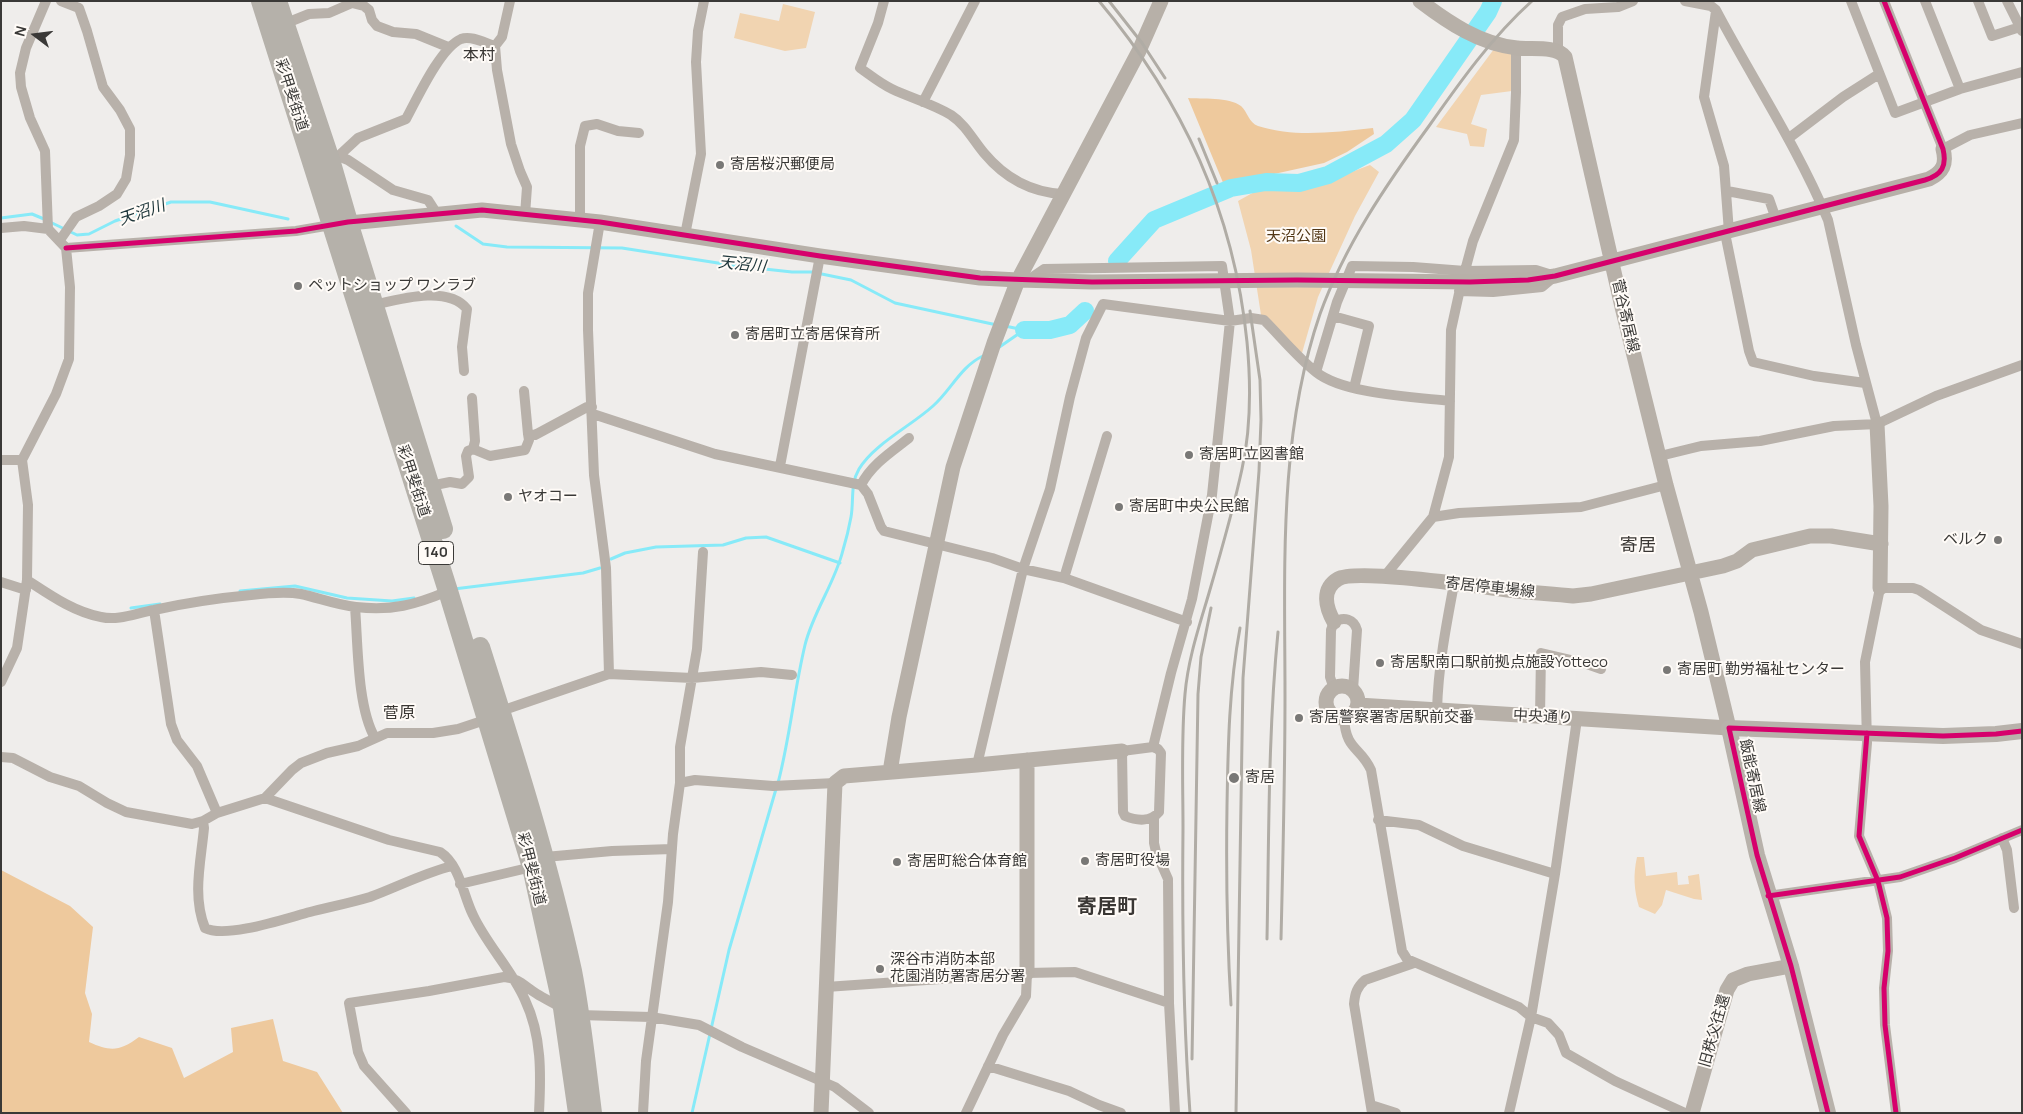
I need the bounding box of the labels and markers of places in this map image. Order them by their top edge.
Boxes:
place label: 寄居桜沢郵便局 [730,156,835,174]
marker: 寄居桜沢郵便局 [714,159,726,171]
place label: ペットショップ ワンラブ [308,277,476,295]
marker: ペットショップ ワンラブ [292,280,304,292]
place label: 寄居町立寄居保育所 [745,326,880,344]
marker: 寄居町立寄居保育所 [729,329,741,341]
place label: 寄居町立図書館 [1199,446,1304,464]
marker: 寄居町立図書館 [1183,449,1195,461]
place label: ヤオコー [518,488,578,506]
marker: ヤオコー [502,491,514,503]
place label: 寄居町中央公民館 [1129,498,1249,516]
marker: 寄居町中央公民館 [1113,501,1125,513]
place label: ベルク [1943,531,1988,549]
marker: ベルク [1992,534,2004,546]
place label: 寄居駅南口駅前拠点施設Yotteco [1390,654,1608,672]
marker: 寄居駅南口駅前拠点施設Yotteco [1374,657,1386,669]
place label: 寄居町 勤労福祉センター [1677,661,1845,679]
marker: 寄居町 勤労福祉センター [1661,664,1673,676]
place label: 寄居警察署寄居駅前交番 [1309,709,1474,727]
marker: 寄居警察署寄居駅前交番 [1293,712,1305,724]
place label: 寄居 [1245,769,1275,787]
marker: 寄居 [1227,771,1241,785]
place label: 寄居町役場 [1095,852,1170,870]
place label: 寄居町総合体育館 [907,853,1027,871]
marker: 寄居町役場 [1079,855,1091,867]
marker: 寄居町総合体育館 [891,856,903,868]
place label: 深谷市消防本部 花園消防署寄居分署 [890,951,1025,986]
marker: 深谷市消防本部 花園消防署寄居分署 [874,963,886,975]

